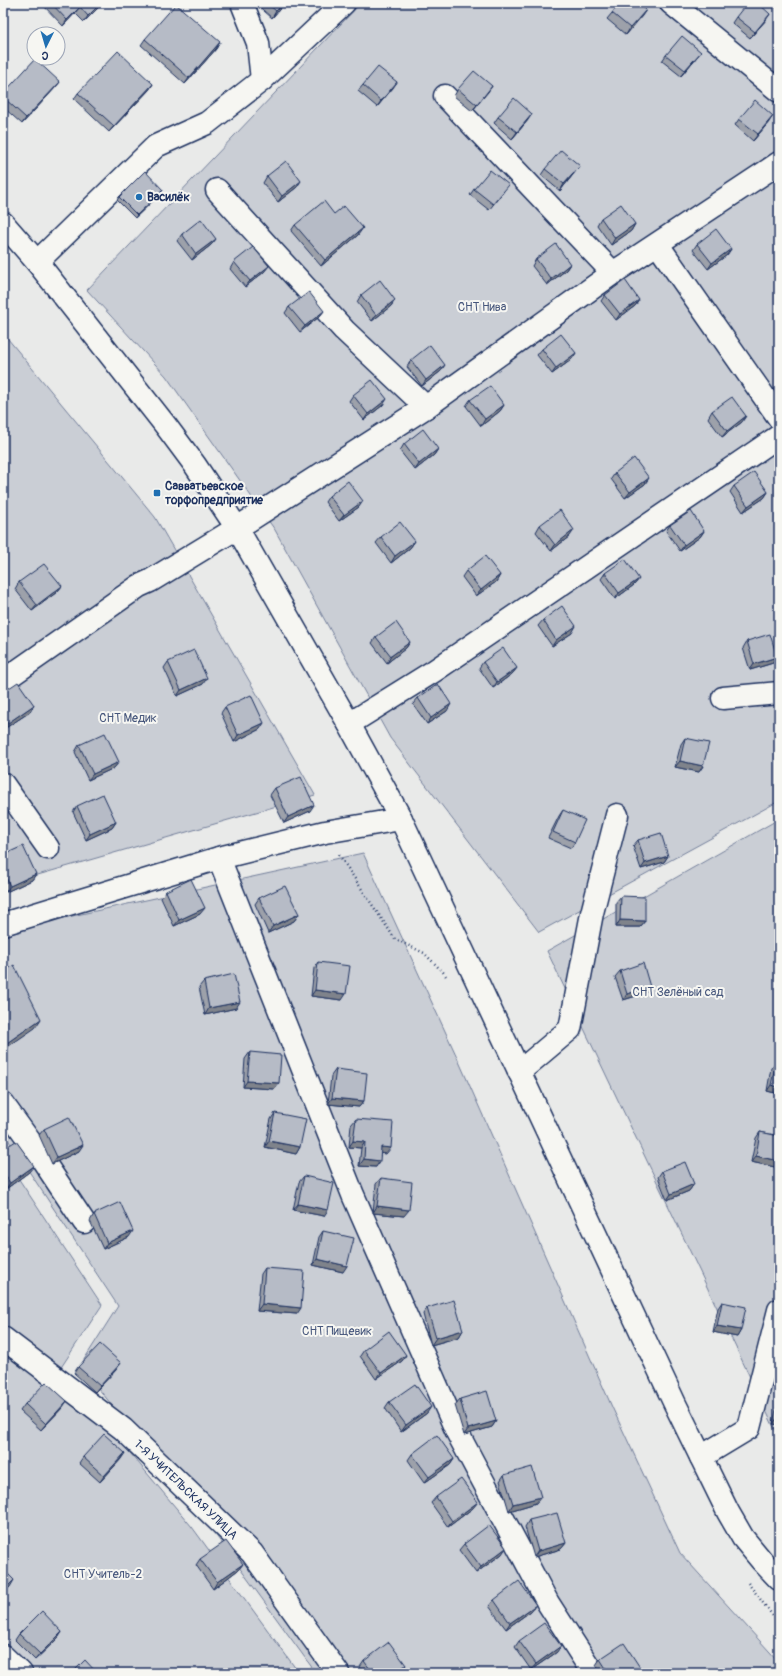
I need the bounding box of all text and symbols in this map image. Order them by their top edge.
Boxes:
north arrow [26,26,66,66]
text: С [41,49,49,62]
place label: Василёк [147,190,191,205]
marker: Василёк [134,192,144,202]
park label: СНТ Нива [458,300,507,315]
place label: Савватьевское торфопредприятие [165,479,264,508]
marker: Савватьевское торфопредприятие [152,488,162,498]
park label: СНТ Медик [99,711,157,726]
park label: СНТ Зелёный сад [632,985,724,1000]
park label: СНТ Пищевик [302,1324,372,1339]
street label: 1-Я УЧИТЕЛЬСКАЯ УЛИЦА [131,1437,241,1543]
park label: СНТ Учитель-2 [64,1567,143,1582]

